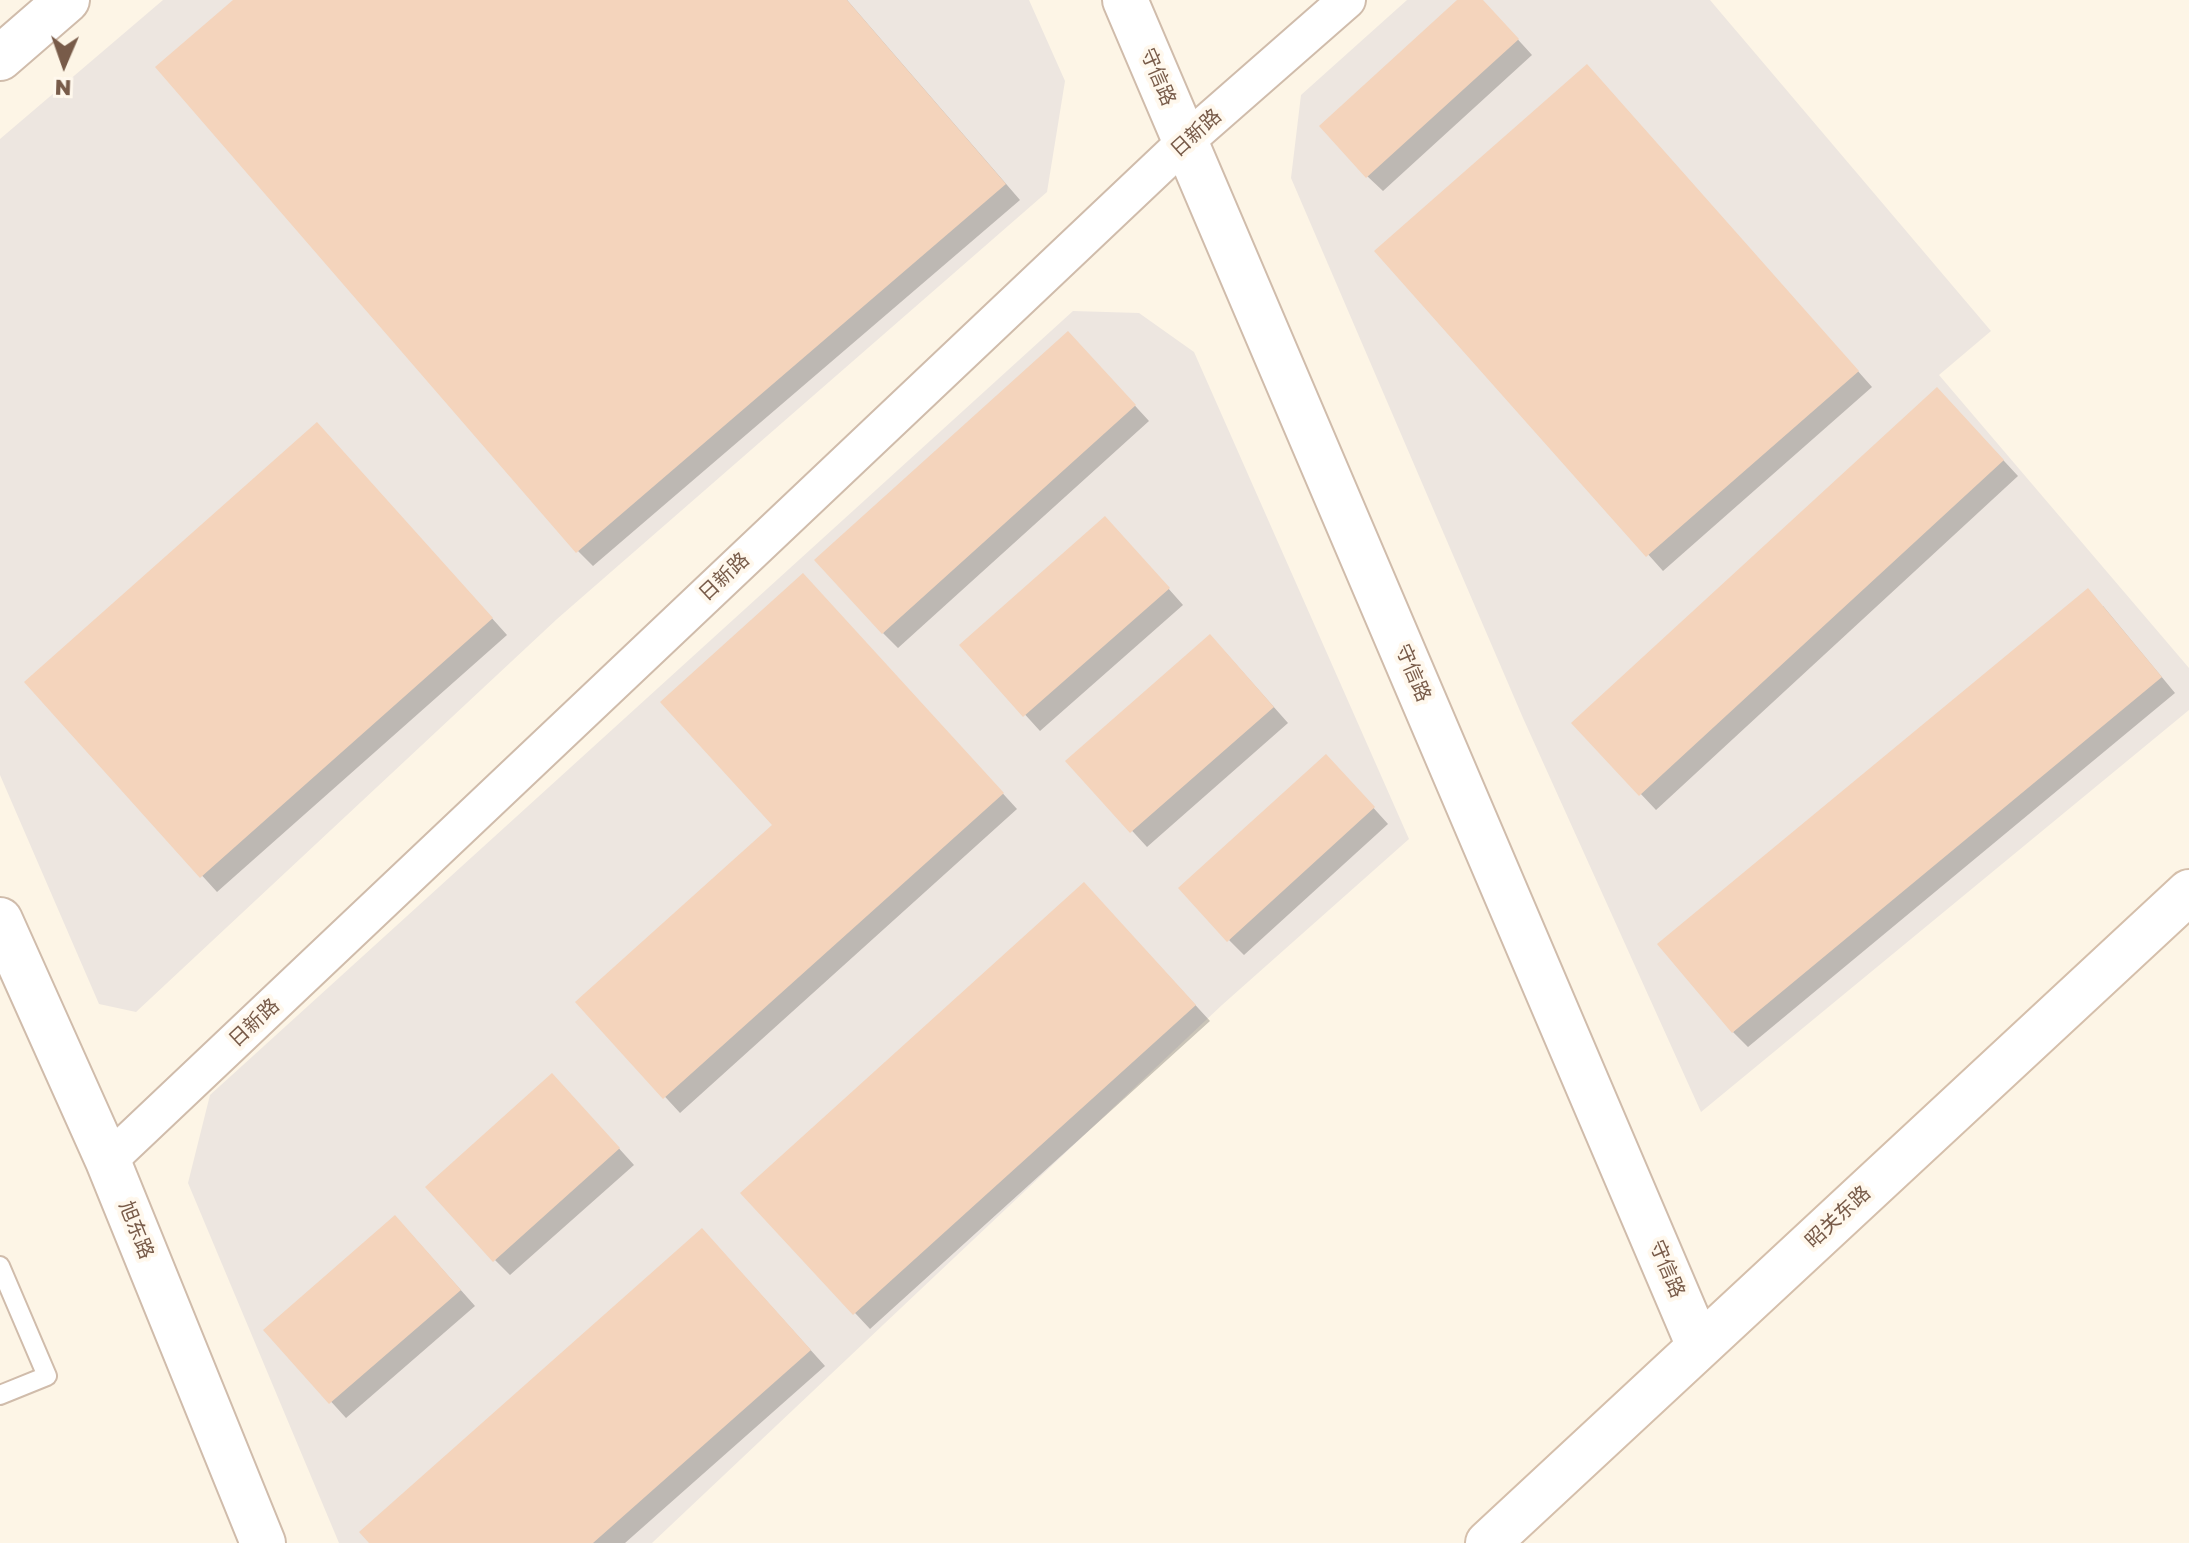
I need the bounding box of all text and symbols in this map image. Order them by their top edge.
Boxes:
north arrow [24,24,104,104]
street label: 守信路 [1135,45,1181,109]
text: N [54,75,72,102]
street label: 日新路 [1166,104,1226,162]
street label: 日新路 [694,548,754,606]
street label: 守信路 [1390,641,1436,705]
street label: 日新路 [224,994,284,1052]
street label: 昭关东路 [1801,1181,1875,1253]
street label: 旭东路 [114,1198,158,1262]
street label: 守信路 [1644,1237,1690,1301]

